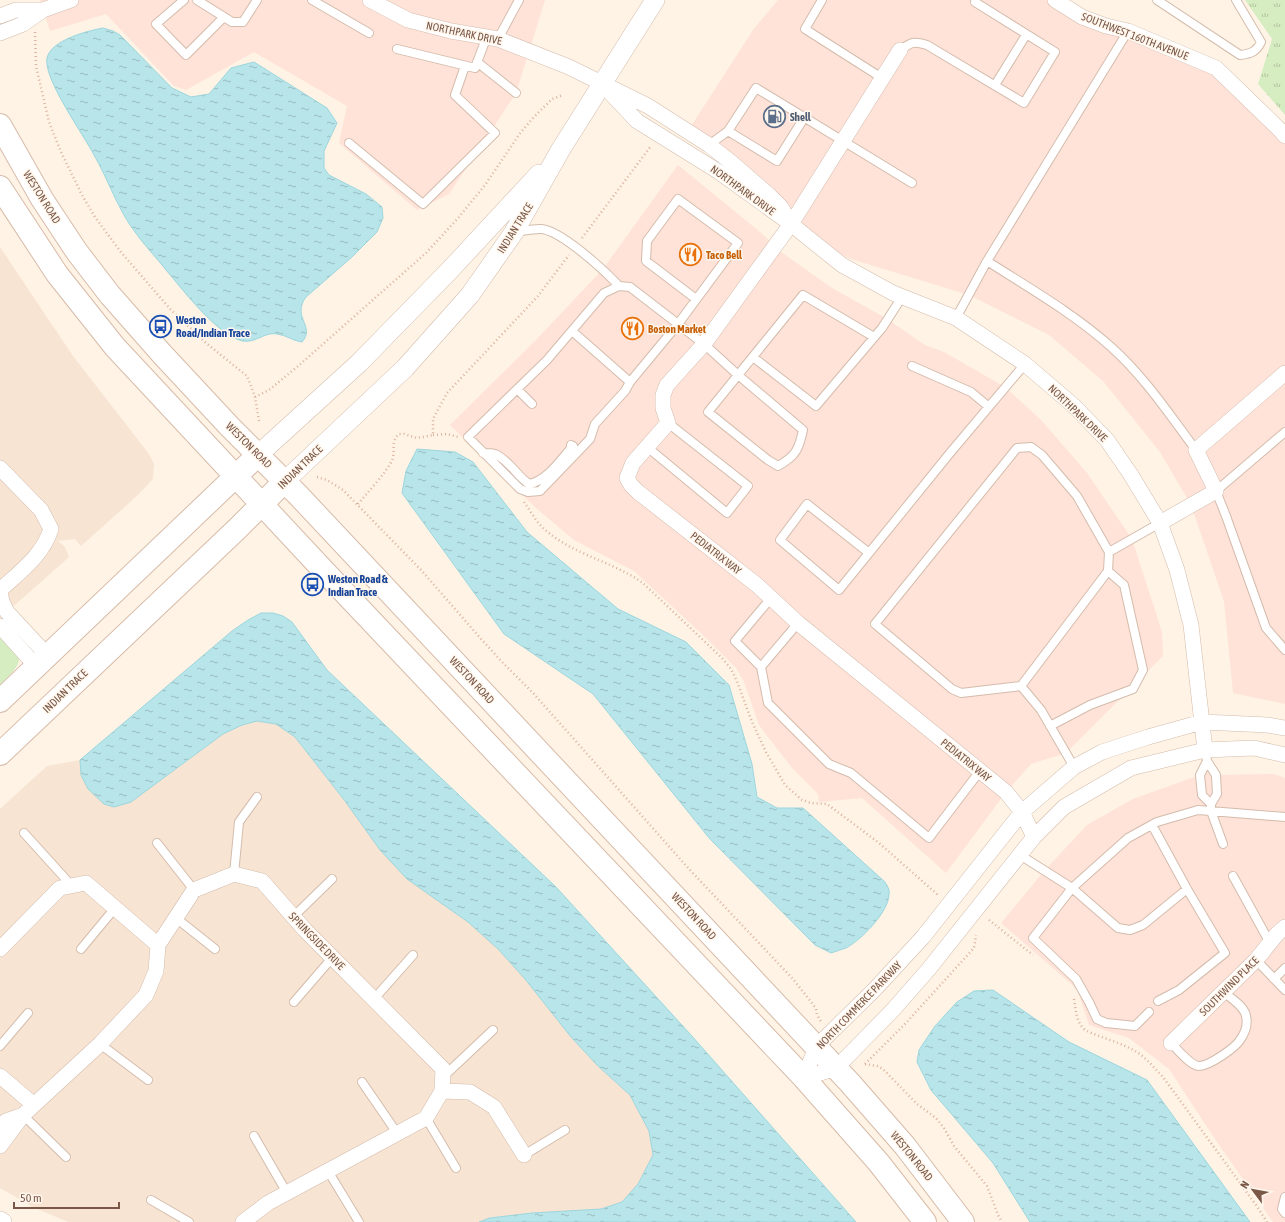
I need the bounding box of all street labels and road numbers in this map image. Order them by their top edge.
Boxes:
street label: SOUTHWEST 160TH AVENUE [1080,10,1190,62]
street label: NORTHPARK DRIVE [425,19,503,47]
street label: NORTHPARK DRIVE [708,163,778,218]
street label: WESTON ROAD [21,169,63,225]
street label: INDIAN TRACE [495,200,535,255]
street label: NORTHPARK DRIVE [1046,382,1110,444]
street label: WESTON ROAD [224,420,274,470]
street label: INDIAN TRACE [275,443,325,491]
street label: PEDIATRIX WAY [688,529,744,577]
street label: WESTON ROAD [447,654,497,706]
street label: INDIAN TRACE [40,667,90,715]
street label: PEDIATRIX WAY [938,736,994,784]
street label: WESTON ROAD [669,890,719,942]
street label: SPRINGSIDE DRIVE [287,910,348,972]
street label: SOUTHWIND PLACE [1197,954,1261,1018]
street label: NORTH COMMERCE PARKWAY [814,959,904,1051]
street label: WESTON ROAD [889,1129,935,1183]

